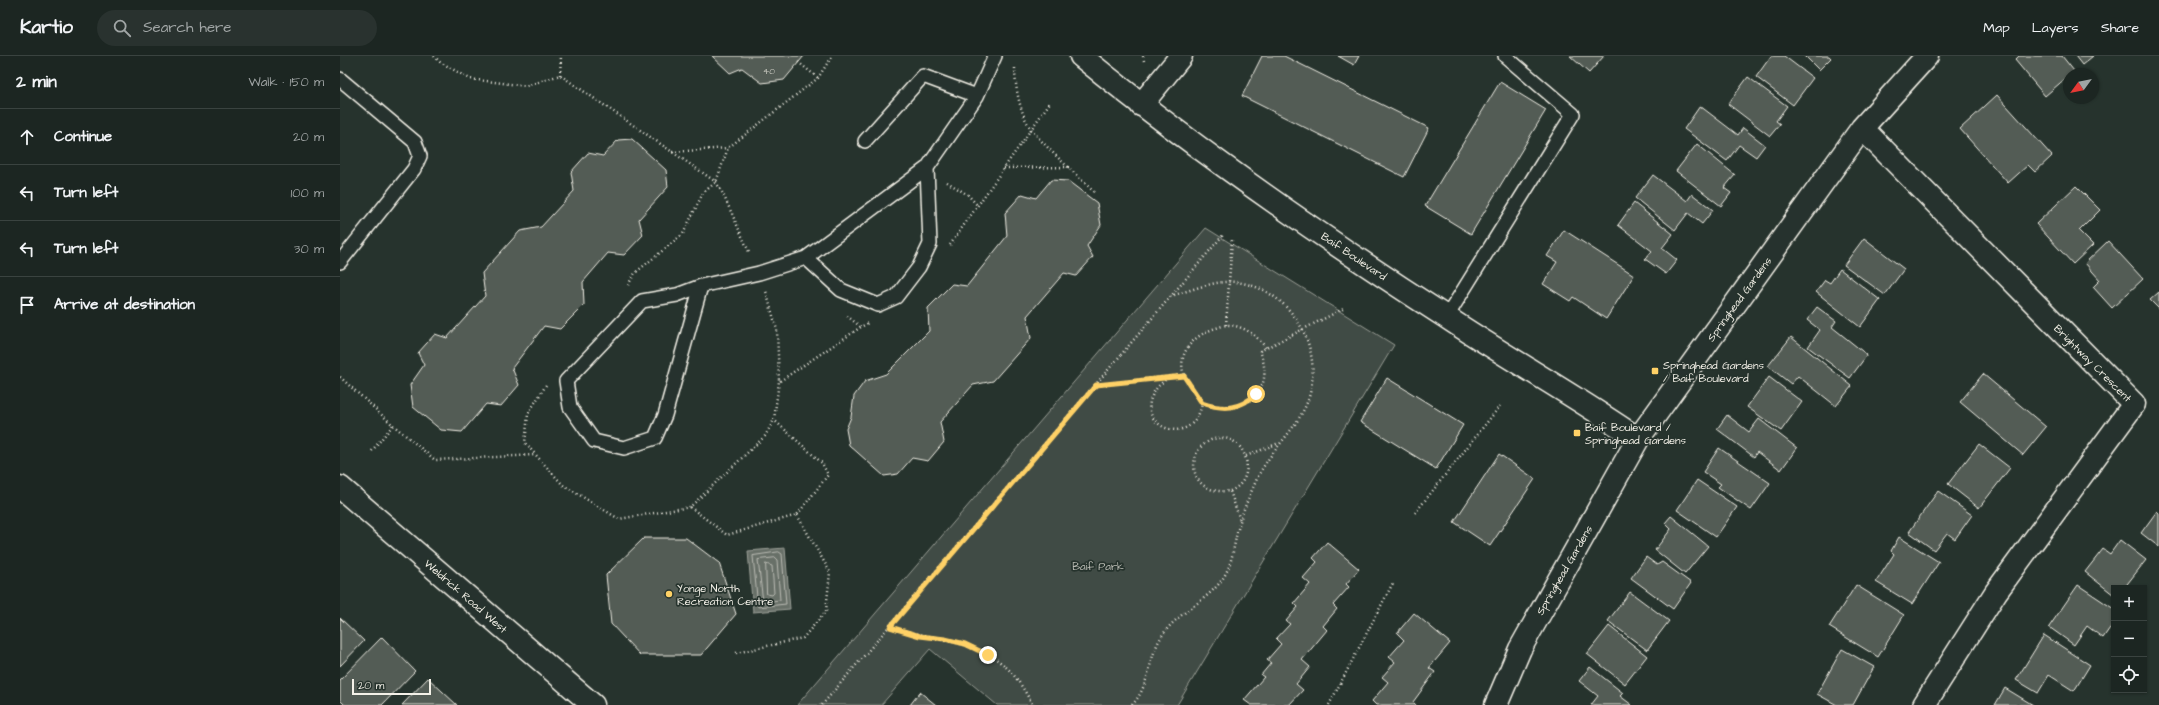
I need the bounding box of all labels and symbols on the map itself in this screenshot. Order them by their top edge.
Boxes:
house number: 40 [763,65,775,78]
north arrow [2063,68,2099,104]
street label: Baif Boulevard [1318,229,1390,284]
street label: Springhead Gardens [1704,254,1776,345]
street label: Brightway Crescent [2050,321,2135,407]
place label: Springhead Gardens / Baif Boulevard [1663,358,1765,386]
marker: Springhead Gardens / Baif Boulevard [1650,366,1660,376]
route start [1247,385,1265,403]
place label: Baif Boulevard / Springhead Gardens [1585,420,1687,449]
marker: Baif Boulevard / Springhead Gardens [1572,428,1582,438]
street label: Springhead Gardens [1533,522,1597,618]
street label: Weldrick Road West [421,556,511,637]
park label: Baif Park [1072,559,1124,574]
place label: Yonge North Recreation Centre [677,581,773,609]
marker: Yonge North Recreation Centre [664,589,674,599]
route end [979,646,997,664]
scale bar [352,677,431,696]

